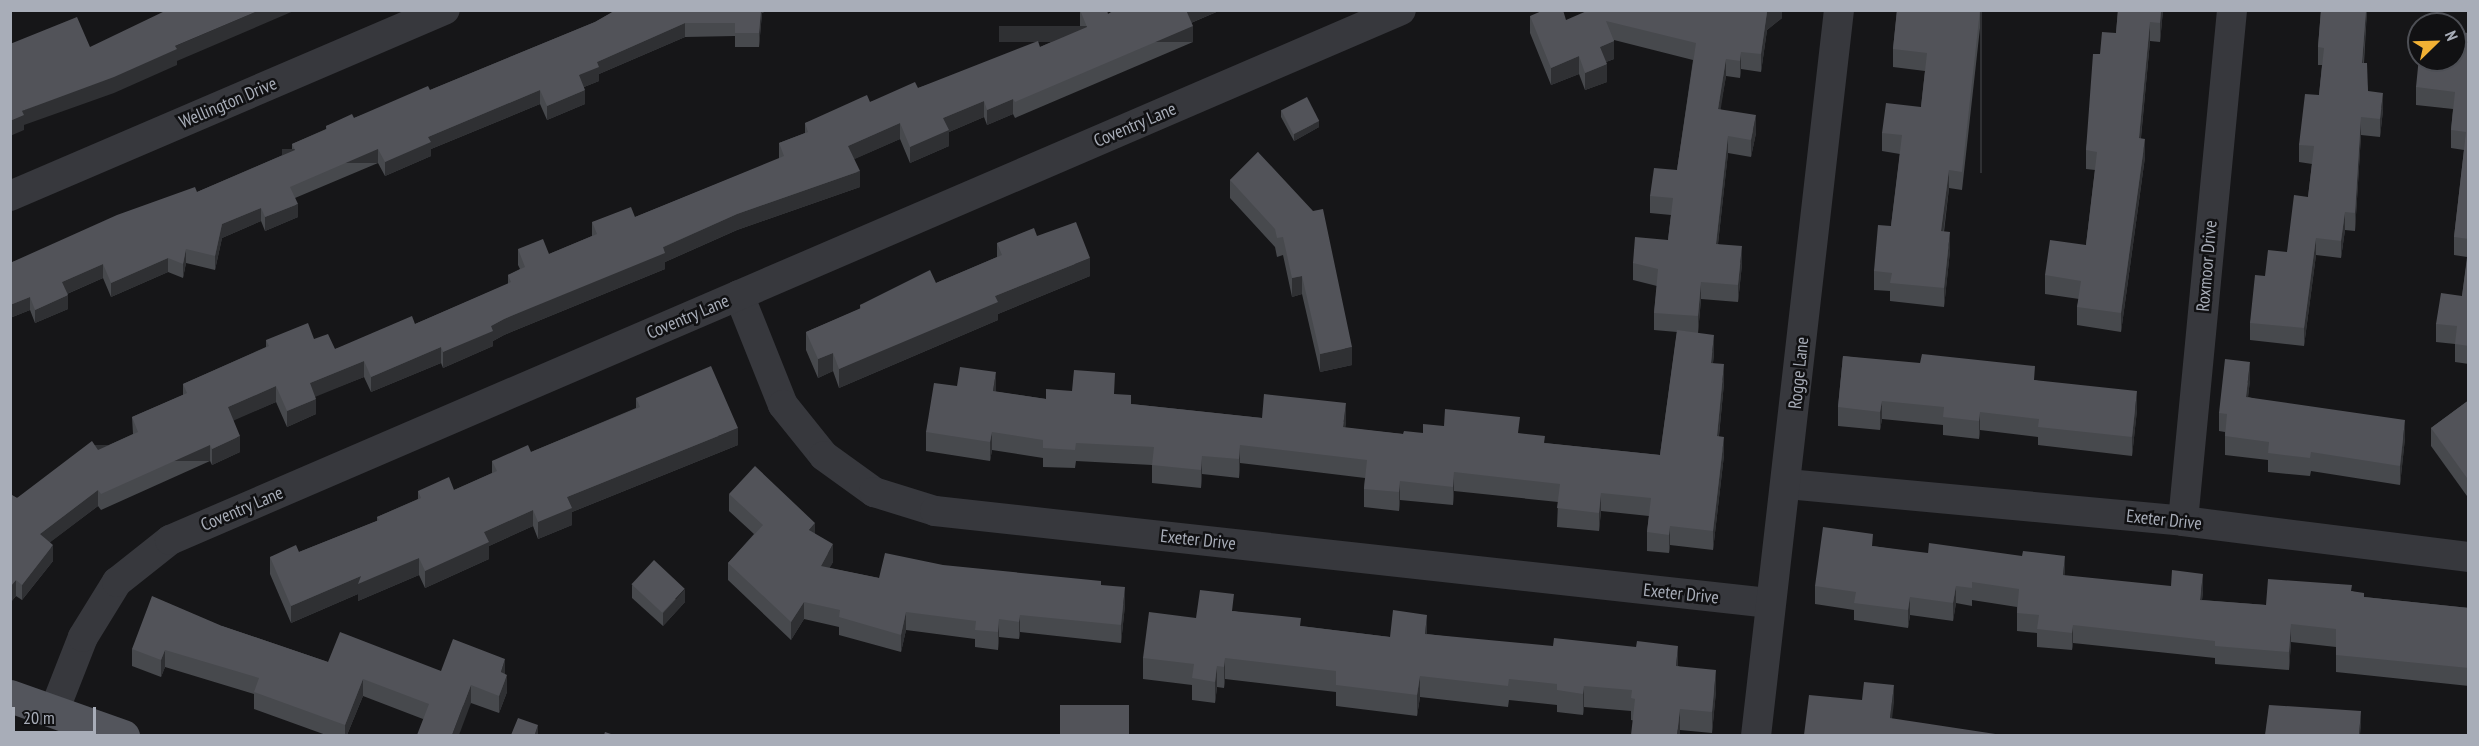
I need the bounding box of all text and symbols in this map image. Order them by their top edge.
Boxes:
north arrow [2407,12,2467,72]
text: N [2441,28,2463,44]
street label: Wellington Drive [176,73,280,133]
street label: Coventry Lane [1090,98,1180,152]
street label: Roxmoor Drive [2192,219,2222,313]
street label: Coventry Lane [643,290,733,344]
street label: Rogge Lane [1784,336,1814,410]
street label: Coventry Lane [197,482,287,536]
street label: Exeter Drive [2125,505,2203,535]
street label: Exeter Drive [1159,525,1237,555]
street label: Exeter Drive [1642,579,1720,609]
scale bar [15,695,99,733]
text: 20 m [23,706,55,729]

